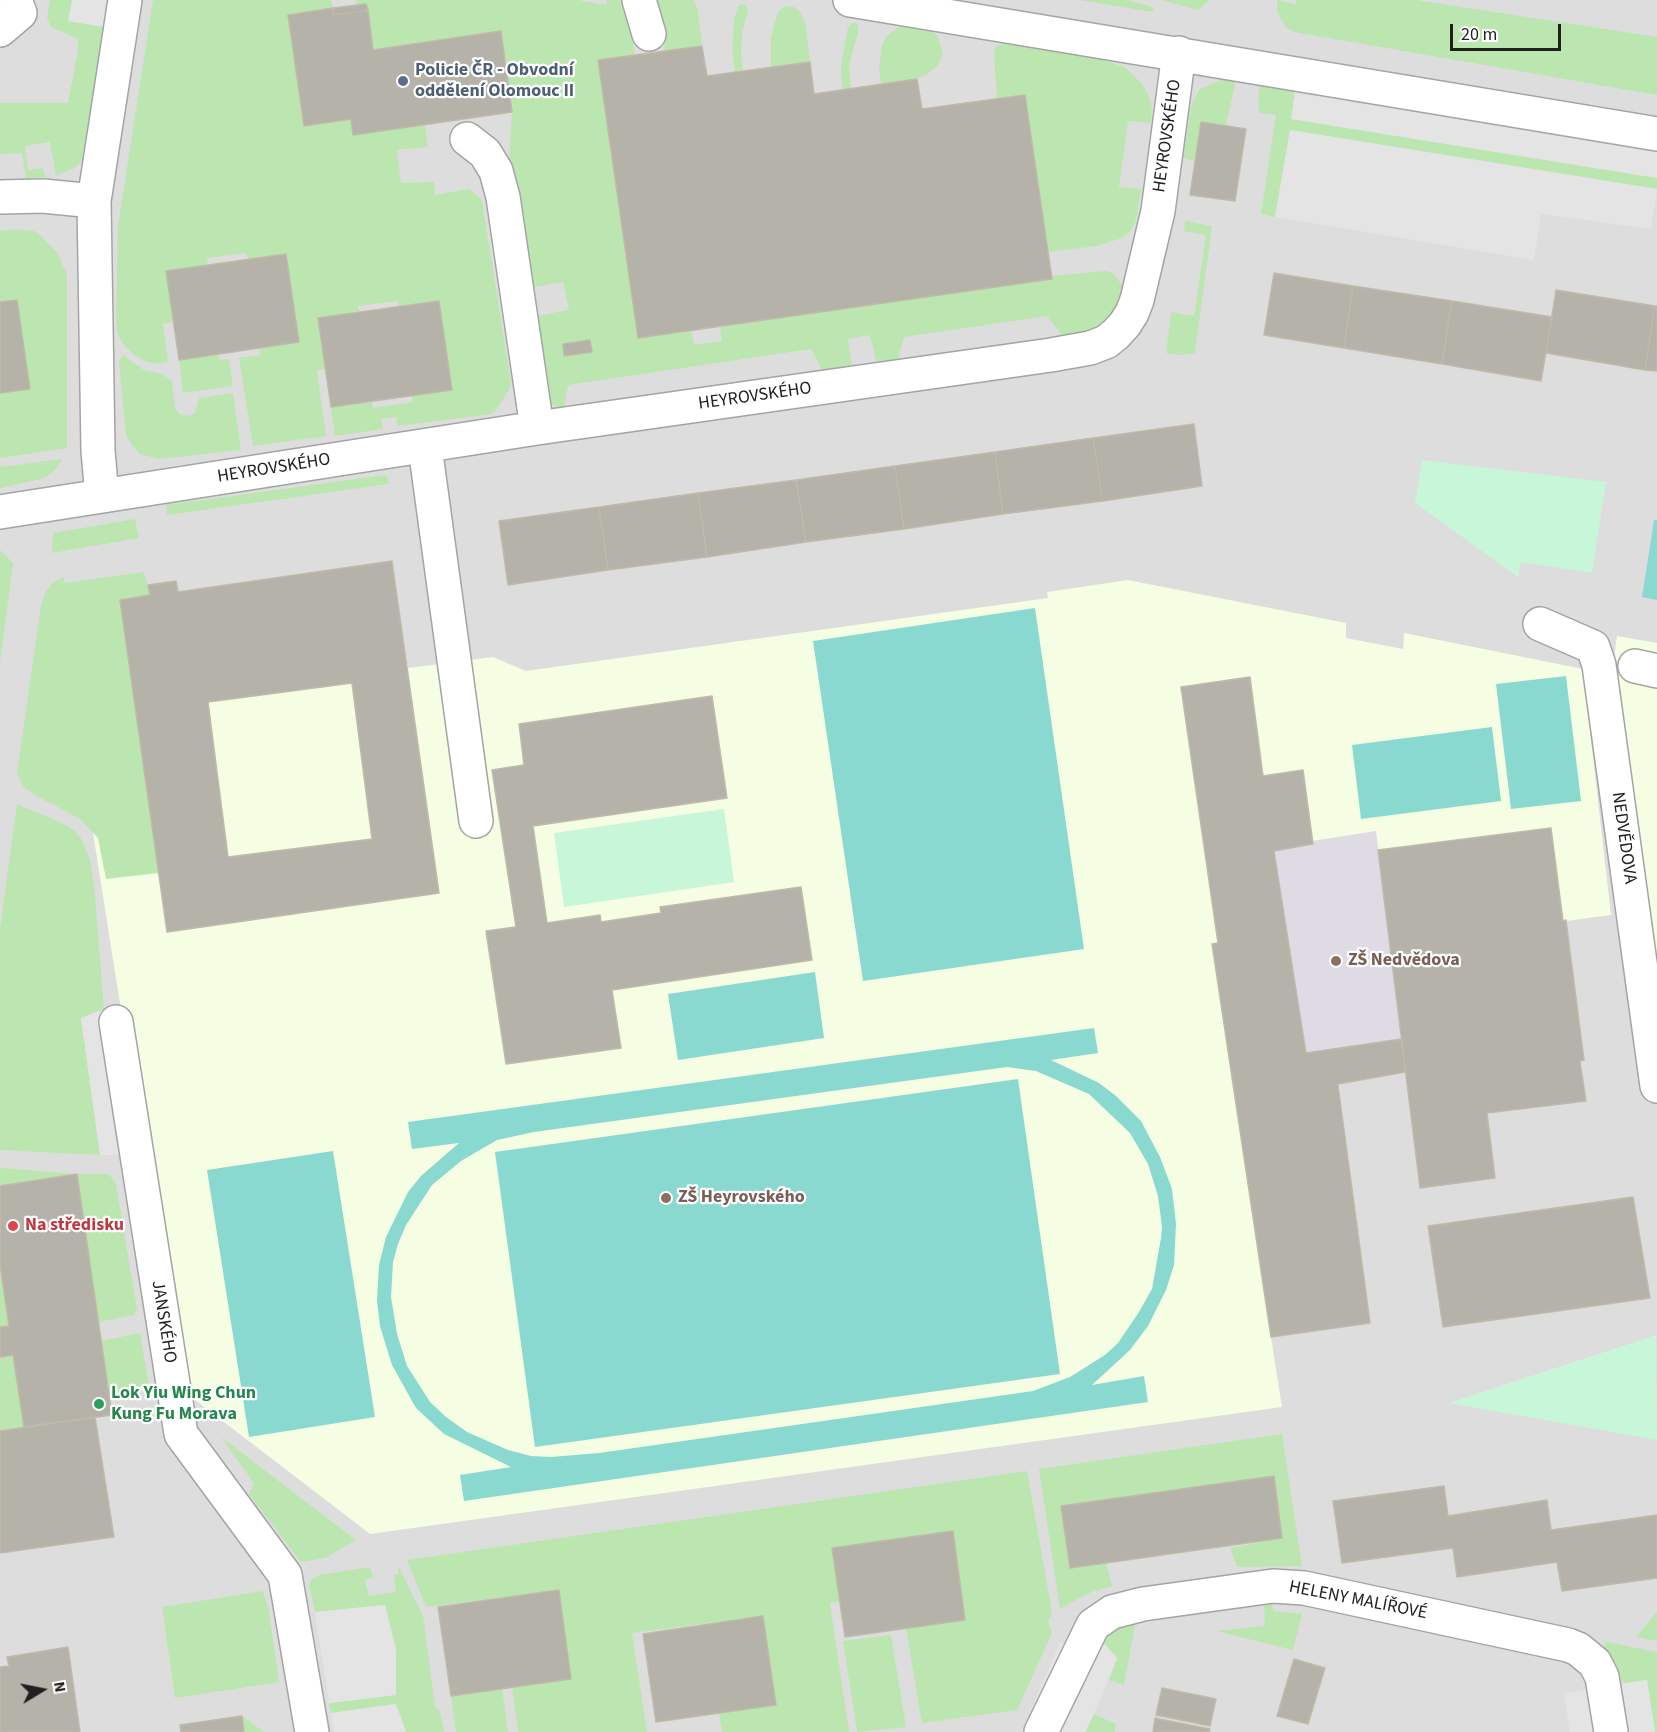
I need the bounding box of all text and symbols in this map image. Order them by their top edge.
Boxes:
scale bar [1453,12,1564,50]
text: 20 m [1461,22,1497,47]
place label: Policie ČR - Obvodní oddělení Olomouc II [415,60,574,103]
marker: Policie ČR - Obvodní oddělení Olomouc II [396,74,410,88]
street label: HEYROVSKÉHO [1149,78,1187,194]
street label: HEYROVSKÉHO [697,378,813,416]
street label: HEYROVSKÉHO [216,449,332,489]
street label: NEDVĚDOVA [1606,791,1640,885]
place label: ZŠ Nedvědova [1348,950,1460,972]
marker: ZŠ Nedvědova [1329,954,1343,968]
place label: ZŠ Heyrovského [678,1187,805,1209]
marker: ZŠ Heyrovského [659,1191,673,1205]
place label: Na středisku [25,1215,124,1237]
marker: Na středisku [6,1219,20,1233]
street label: JANSKÉHO [146,1279,180,1365]
place label: Lok Yiu Wing Chun Kung Fu Morava [111,1383,256,1426]
marker: Lok Yiu Wing Chun Kung Fu Morava [92,1397,106,1411]
street label: HELENY MALÍŘOVÉ [1287,1577,1429,1625]
north arrow [12,1660,72,1720]
text: N [48,1680,71,1694]

